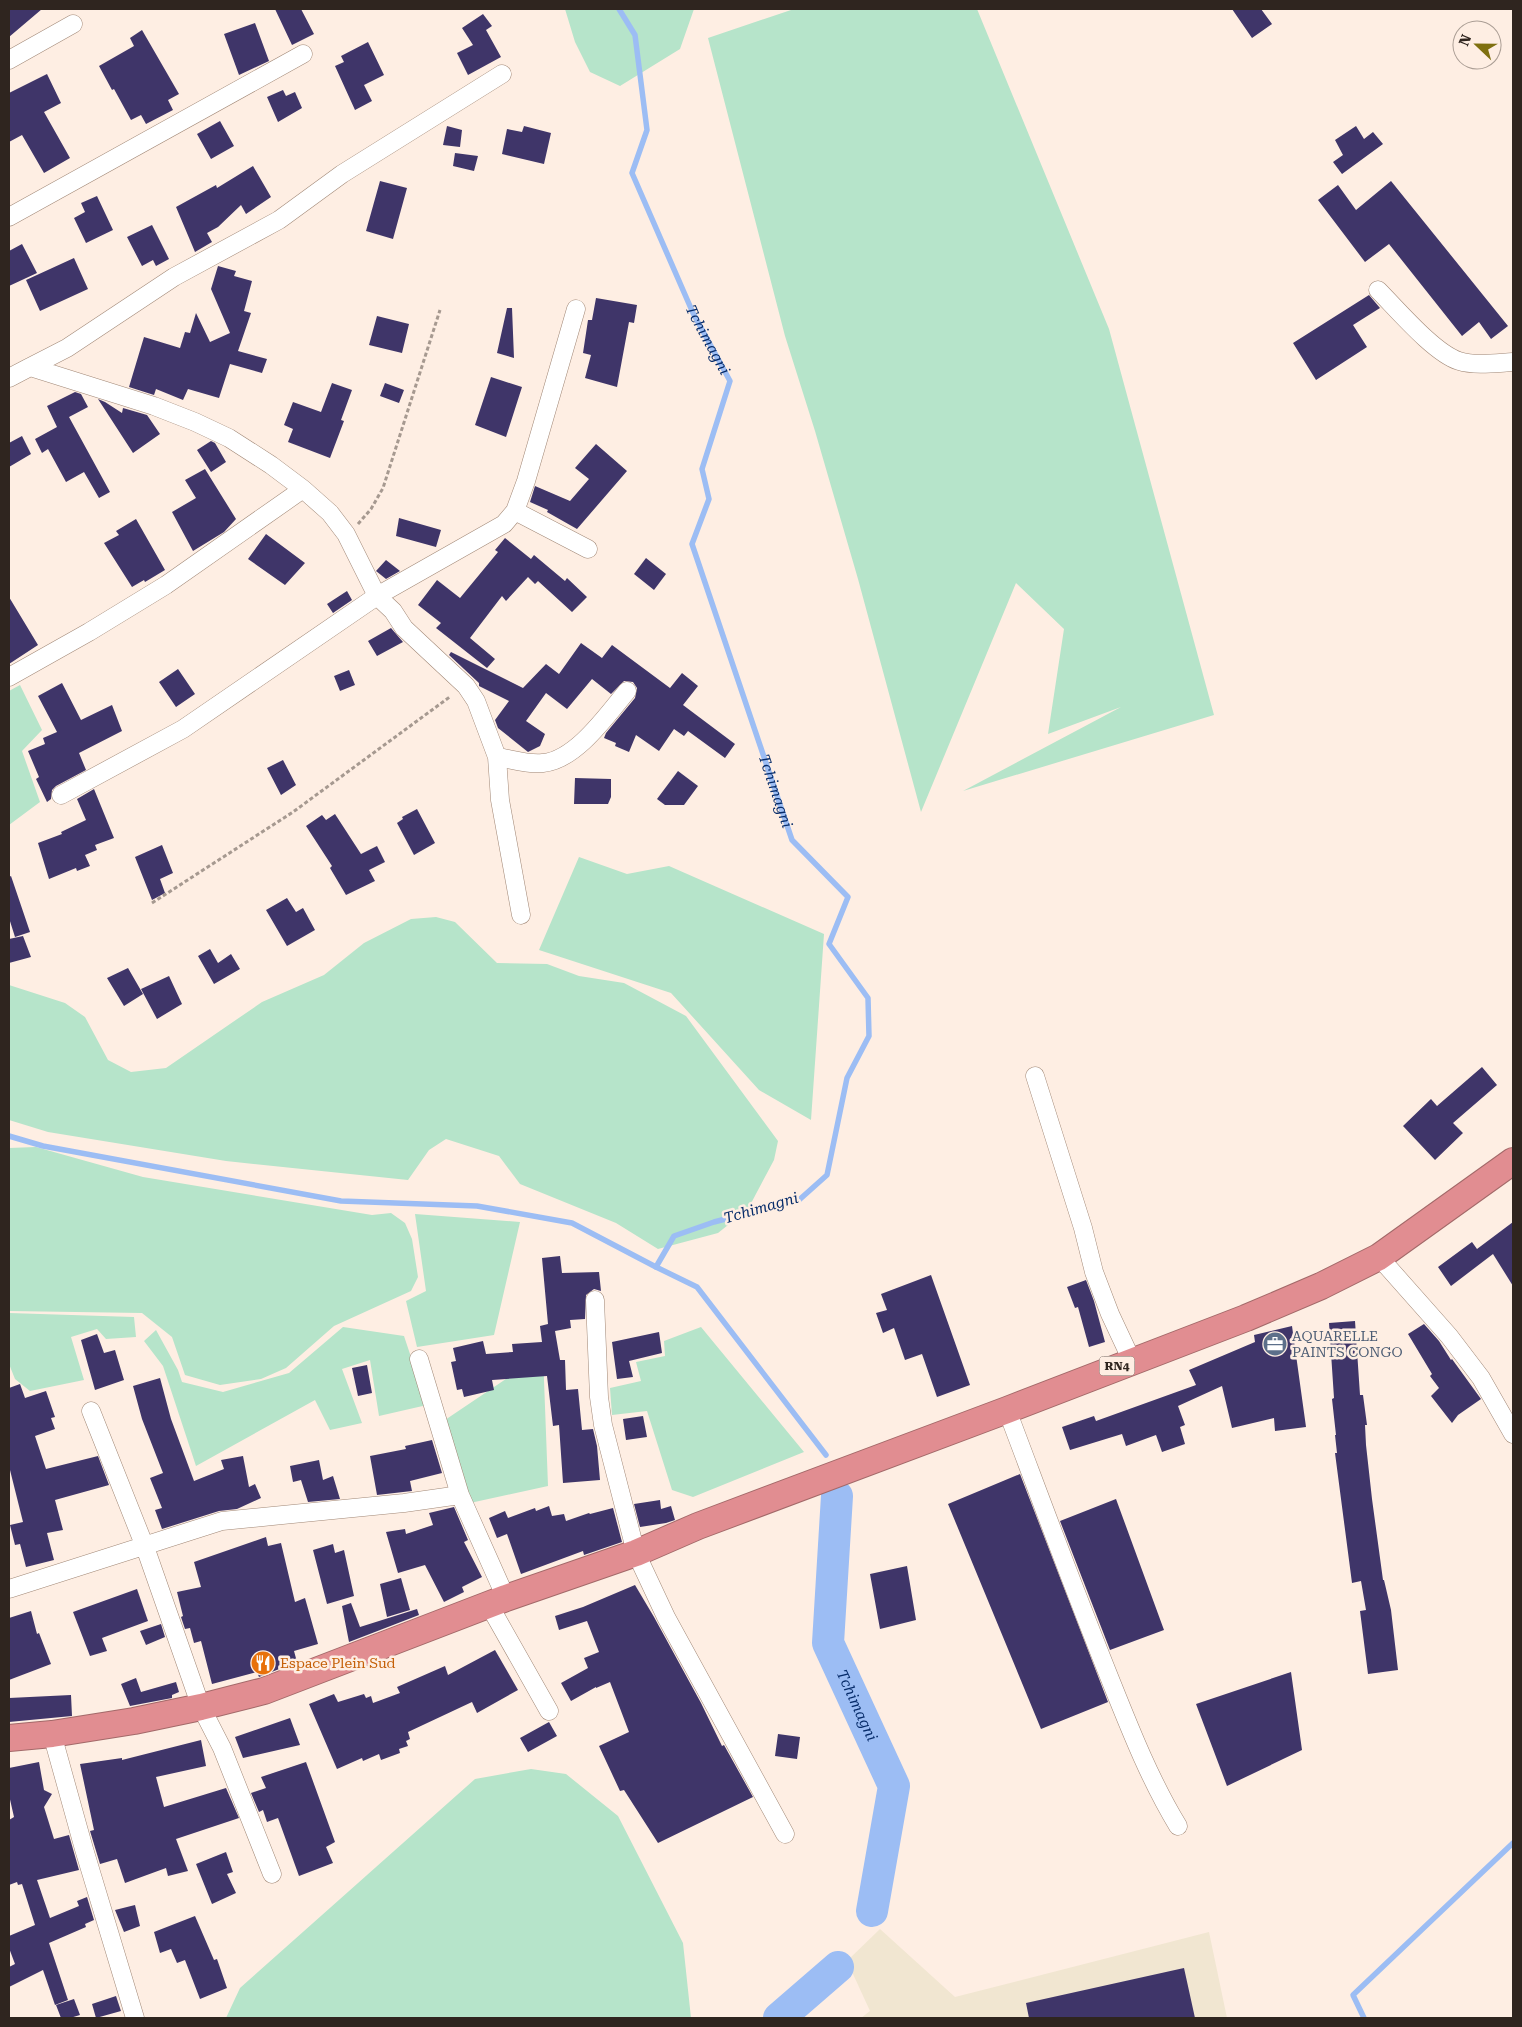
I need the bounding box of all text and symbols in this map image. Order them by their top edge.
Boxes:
north arrow [1452,20,1502,70]
text: N [1456,32,1474,48]
water label: Tchimagni [682,302,734,378]
water label: Tchimagni [755,752,796,831]
water label: Tchimagni [722,1189,801,1227]
place label: AQUARELLE PAINTS CONGO [1292,1328,1403,1360]
office icon: AQUARELLE PAINTS CONGO [1262,1331,1288,1357]
road number: RN4 [1100,1356,1134,1375]
restaurant icon: Espace Plein Sud [250,1650,276,1676]
place label: Espace Plein Sud [280,1655,396,1671]
water label: Tchimagni [833,1667,881,1744]

